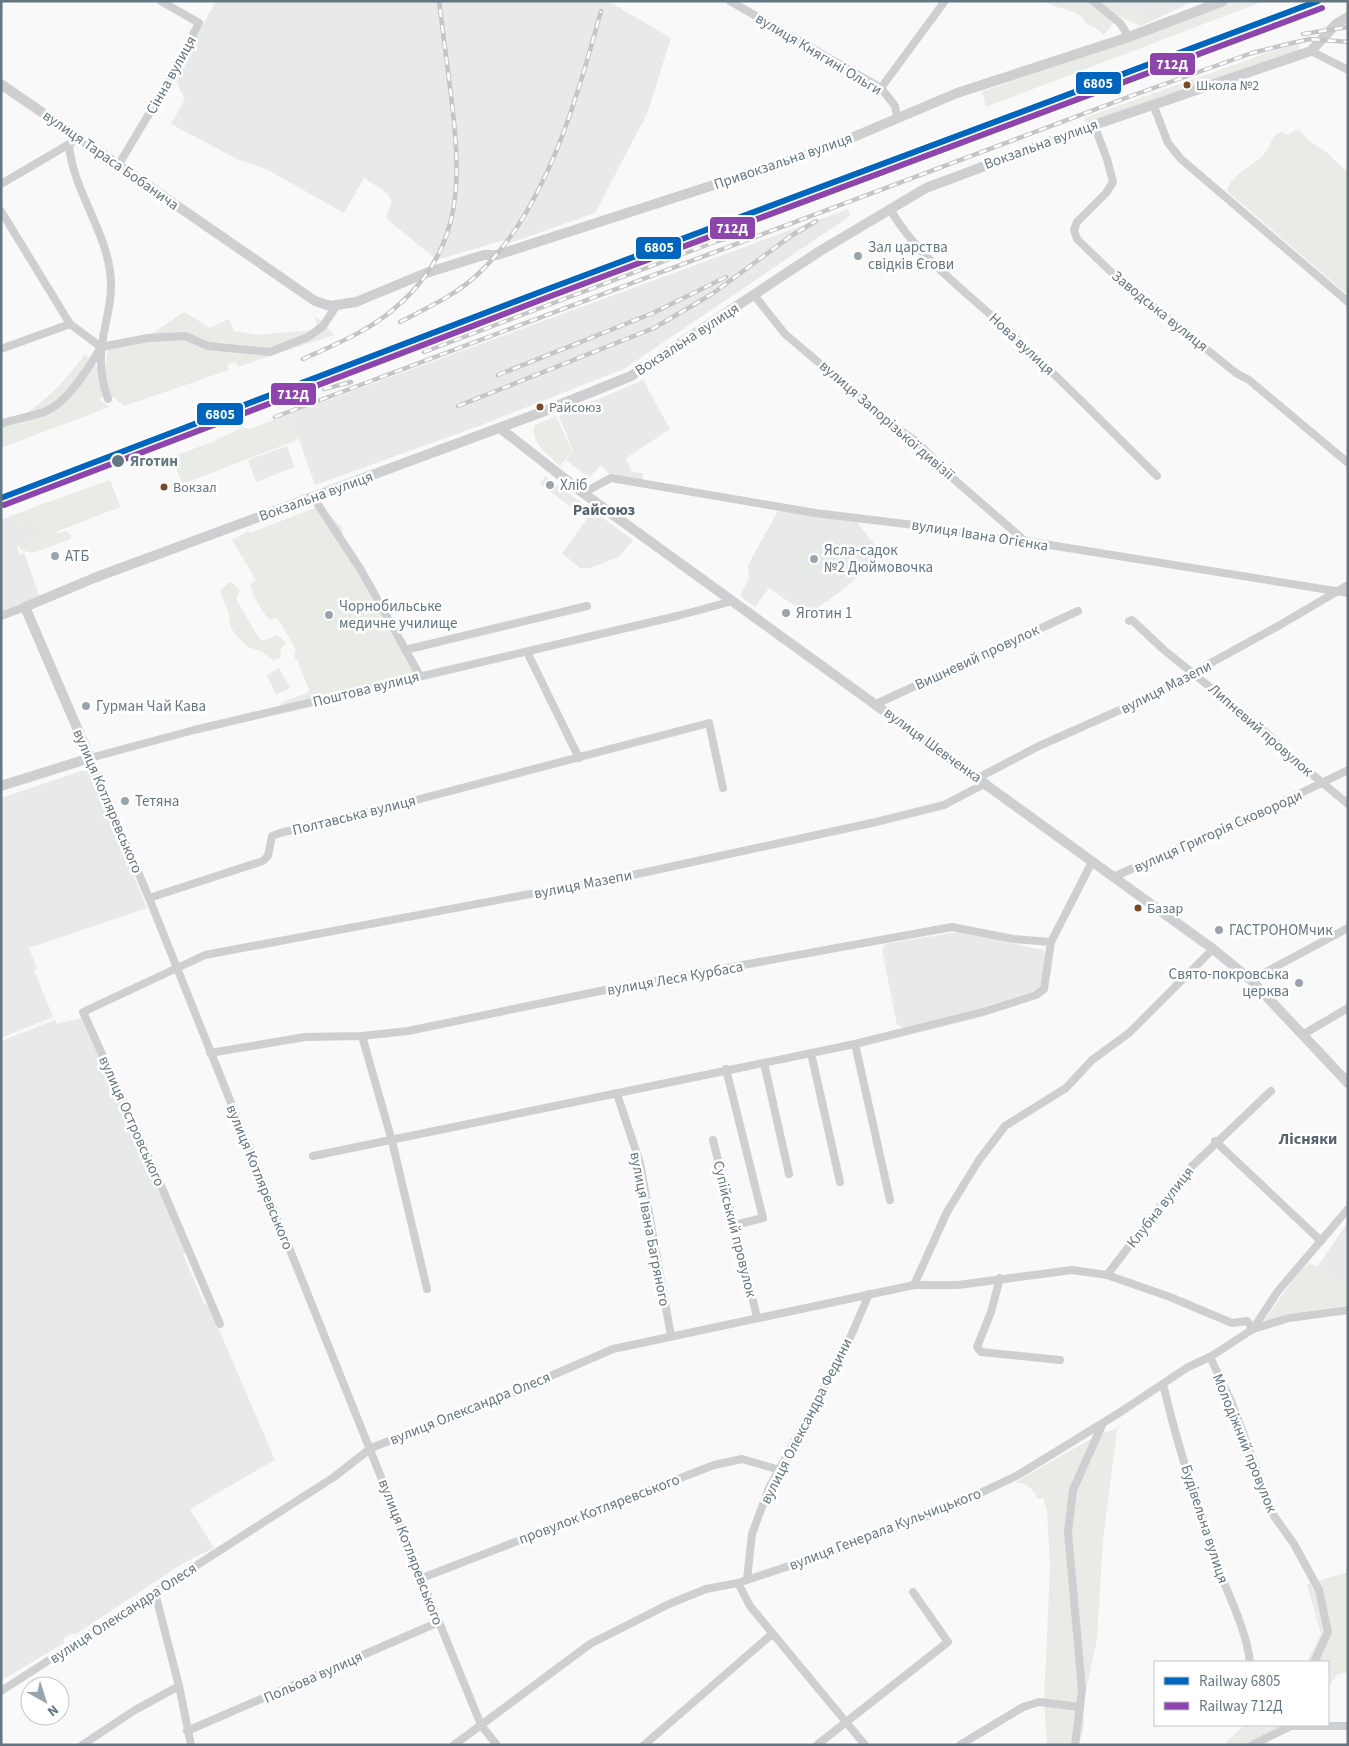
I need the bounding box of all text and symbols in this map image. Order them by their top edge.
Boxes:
street label: вулиця Княгині Ольги [751,8,886,101]
street label: Сінна вулиця [141,32,202,118]
line badge: 712Д [1149,52,1196,76]
text: 712Д [1156,55,1188,75]
line badge: 6805 [1075,71,1122,95]
text: 6805 [1083,74,1113,94]
place label: Школа №2 [1196,76,1259,96]
marker: Школа №2 [1182,80,1192,90]
street label: вулиця Тараса Бобанича [38,105,183,215]
street label: Вокзальна вулиця [981,114,1101,175]
street label: Привокзальна вулиця [711,128,855,195]
line badge: 712Д [709,216,756,240]
text: 712Д [716,219,748,239]
line badge: 6805 [635,236,682,260]
place label: Зал царства свідків Єгови [868,237,954,275]
text: 6805 [644,238,674,258]
marker: Зал царства свідків Єгови [852,250,864,262]
street label: Заводська вулиця [1107,266,1212,357]
street label: Вокзальна вулиця [631,298,743,381]
street label: Нова вулиця [984,308,1059,380]
street label: вулиця Запорізької дивізії [815,356,959,485]
line badge: 712Д [270,382,317,406]
text: 712Д [277,385,309,405]
place label: Райсоюз [549,398,601,418]
line badge: 6805 [196,402,244,426]
marker: Райсоюз [535,402,545,412]
text: 6805 [205,405,235,425]
place label: Яготин [130,451,178,472]
marker: Яготин [110,453,126,469]
street label: Вокзальна вулиця [256,466,376,527]
place label: Хліб [560,475,588,496]
place label: Вокзал [173,478,217,498]
marker: Хліб [544,479,556,491]
marker: Вокзал [159,482,169,492]
district label: Райсоюз [573,499,636,521]
street label: вулиця Івана Огієнка [910,514,1050,557]
place label: Ясла-садок №2 Дюймовочка [824,540,933,578]
place label: АТБ [65,546,89,567]
marker: АТБ [49,550,61,562]
marker: Ясла-садок №2 Дюймовочка [808,553,820,565]
place label: Чорнобильське медичне училище [339,596,457,634]
place label: Яготин 1 [796,603,852,624]
marker: Яготин 1 [780,607,792,619]
marker: Чорнобильське медичне училище [323,609,335,621]
street label: Вишневий провулок [912,619,1043,695]
street label: вулиця Мазепи [1117,656,1215,719]
street label: Поштова вулиця [311,666,422,713]
street label: Липневий провулок [1204,679,1318,782]
place label: Гурман Чай Кава [96,696,206,717]
marker: Гурман Чай Кава [80,700,92,712]
street label: вулиця Шевченка [879,703,986,788]
street label: вулиця Котляревського [68,726,147,877]
street label: вулиця Григорія Сковороди [1131,785,1306,878]
street label: Полтавська вулиця [290,790,418,841]
place label: Тетяна [135,791,179,812]
marker: Тетяна [119,795,131,807]
street label: вулиця Мазепи [532,865,634,904]
place label: Базар [1147,899,1184,919]
marker: Базар [1133,903,1143,913]
place label: ГАСТРОНОМчик [1229,920,1333,941]
marker: ГАСТРОНОМчик [1213,924,1225,936]
street label: вулиця Леся Курбаса [605,956,745,1001]
place label: Свято-покровська церква [1169,964,1289,1002]
marker: Свято-покровська церква [1293,977,1305,989]
street label: вулиця Островського [93,1053,170,1190]
street label: вулиця Котляревського [221,1101,298,1253]
district label: Лісняки [1278,1128,1337,1150]
street label: вулиця Івана Багряного [624,1150,675,1308]
street label: Супійський провулок [707,1159,762,1300]
street label: Клубна вулиця [1122,1162,1199,1252]
street label: вулиця Олександра Федини [755,1335,858,1508]
street label: вулиця Олександра Олеся [387,1367,554,1450]
street label: Молодіжний провулок [1207,1371,1282,1516]
street label: Будівельна вулиця [1175,1462,1234,1586]
street label: провулок Котляревського [516,1469,683,1550]
street label: вулиця Котляревського [373,1476,448,1628]
street label: вулиця Генерала Кульчицького [786,1483,984,1576]
street label: вулиця Олександра Олеся [46,1558,201,1669]
street label: Польова вулиця [260,1646,366,1709]
legend [1154,1661,1329,1726]
text: Railway 6805 [1199,1671,1281,1692]
north arrow [20,1676,70,1726]
text: Railway 712Д [1199,1696,1283,1717]
text: N [43,1700,62,1721]

